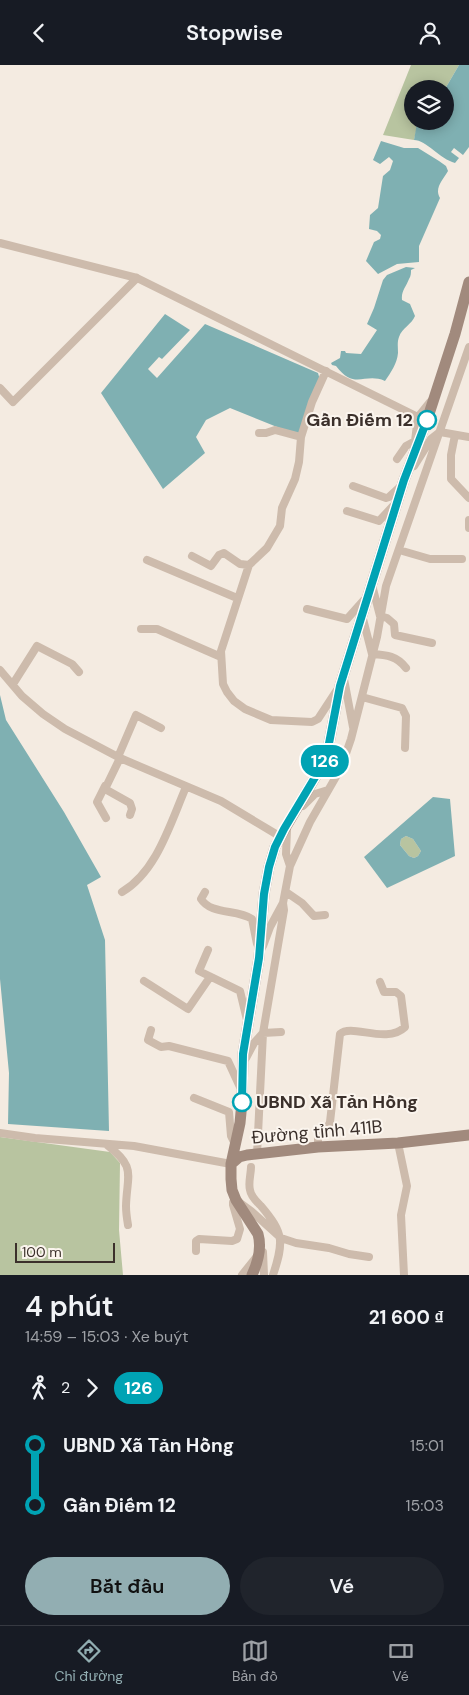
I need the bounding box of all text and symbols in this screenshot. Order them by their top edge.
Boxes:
text: Stopwise [186,18,283,47]
icon: back [25,19,53,47]
icon: person [416,19,444,47]
map controls [404,80,454,130]
button: layers [404,80,454,130]
place label: Gần Điếm 12 [306,408,413,432]
marker: Gần Điếm 12 [417,410,437,430]
line badge: 126 [296,745,354,777]
text: 126 [311,749,339,773]
place label: UBND Xã Tản Hồng [256,1090,418,1114]
marker: UBND Xã Tản Hồng [232,1092,252,1112]
street label: Đường tỉnh 411B [251,1114,384,1150]
scale bar [15,1240,115,1263]
text: 100 m [22,1243,62,1261]
text: 4 phút [25,1288,113,1325]
text: 21 600 ₫ [369,1305,444,1330]
text: 14:59 – 15:03 · Xe buýt [25,1326,188,1347]
icon: walk [25,1374,53,1402]
icon: forward [78,1374,106,1402]
text: 126 [124,1376,153,1400]
text: 2 [61,1377,70,1398]
text: UBND Xã Tản Hồng [63,1433,234,1458]
text: 15:01 [410,1435,444,1456]
text: Gần Điếm 12 [63,1493,176,1518]
text: 15:03 [406,1495,444,1516]
button: Bắt đầu [25,1557,230,1615]
button: Vé [240,1557,444,1615]
tab: Chỉ đường [54,1637,123,1685]
tab: Bản đồ [232,1637,278,1685]
tab: Vé [387,1637,415,1685]

